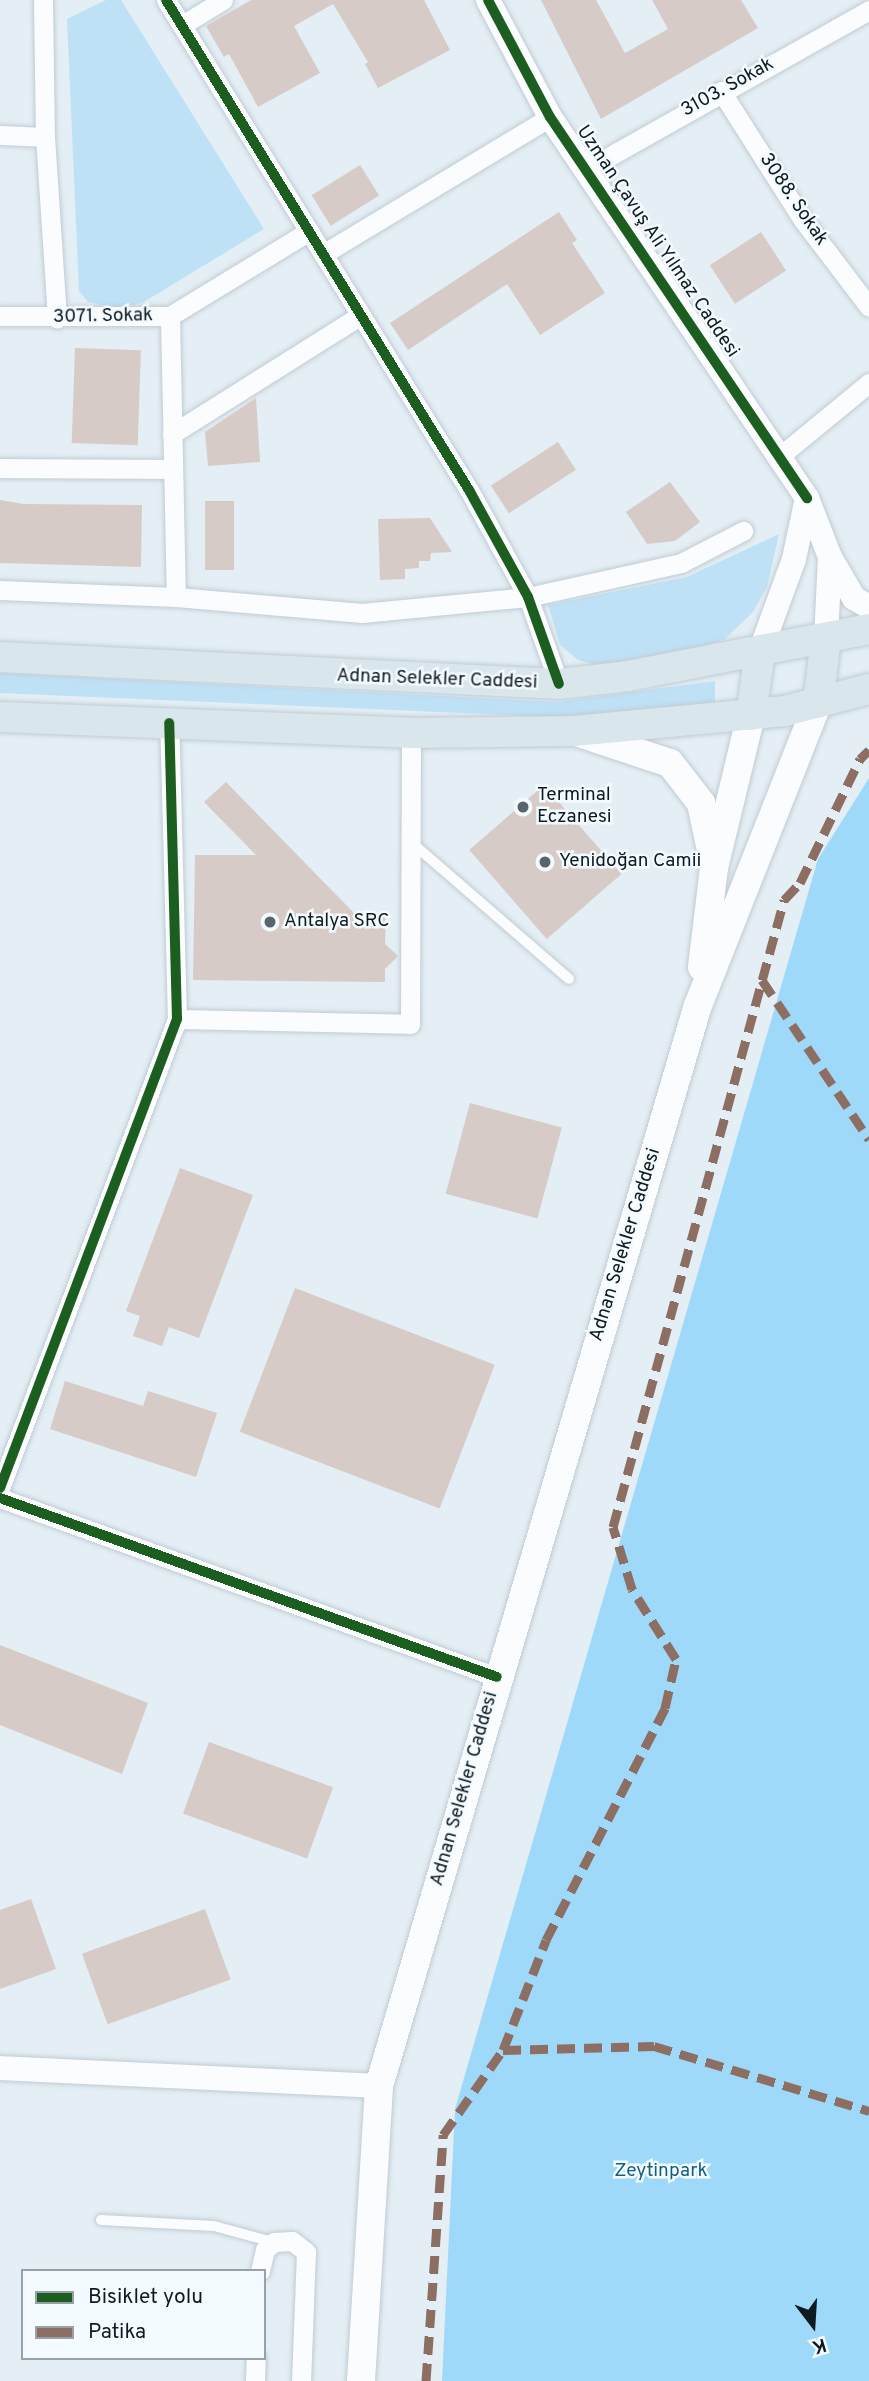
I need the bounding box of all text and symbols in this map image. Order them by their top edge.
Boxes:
street label: 3103. Sokak [678,53,778,123]
street label: Uzman Çavuş Ali Yılmaz Caddesi [570,121,744,363]
street label: 3088. Sokak [754,149,832,251]
street label: 3071. Sokak [53,305,153,329]
street label: Adnan Selekler Caddesi [336,665,538,695]
place label: Terminal Eczanesi [537,785,612,829]
marker: Terminal Eczanesi [515,799,531,815]
place label: Yenidoğan Camii [559,851,701,873]
marker: Yenidoğan Camii [537,854,553,870]
place label: Antalya SRC [284,911,390,933]
marker: Antalya SRC [262,914,278,930]
street label: Adnan Selekler Caddesi [586,1146,666,1344]
street label: Adnan Selekler Caddesi [426,1689,504,1889]
park label: Zeytinpark [614,2161,708,2183]
legend [21,2269,266,2360]
text: Bisiklet yolu [88,2284,203,2311]
north arrow [778,2290,848,2360]
text: Patika [88,2319,146,2346]
text: K [809,2332,829,2359]

